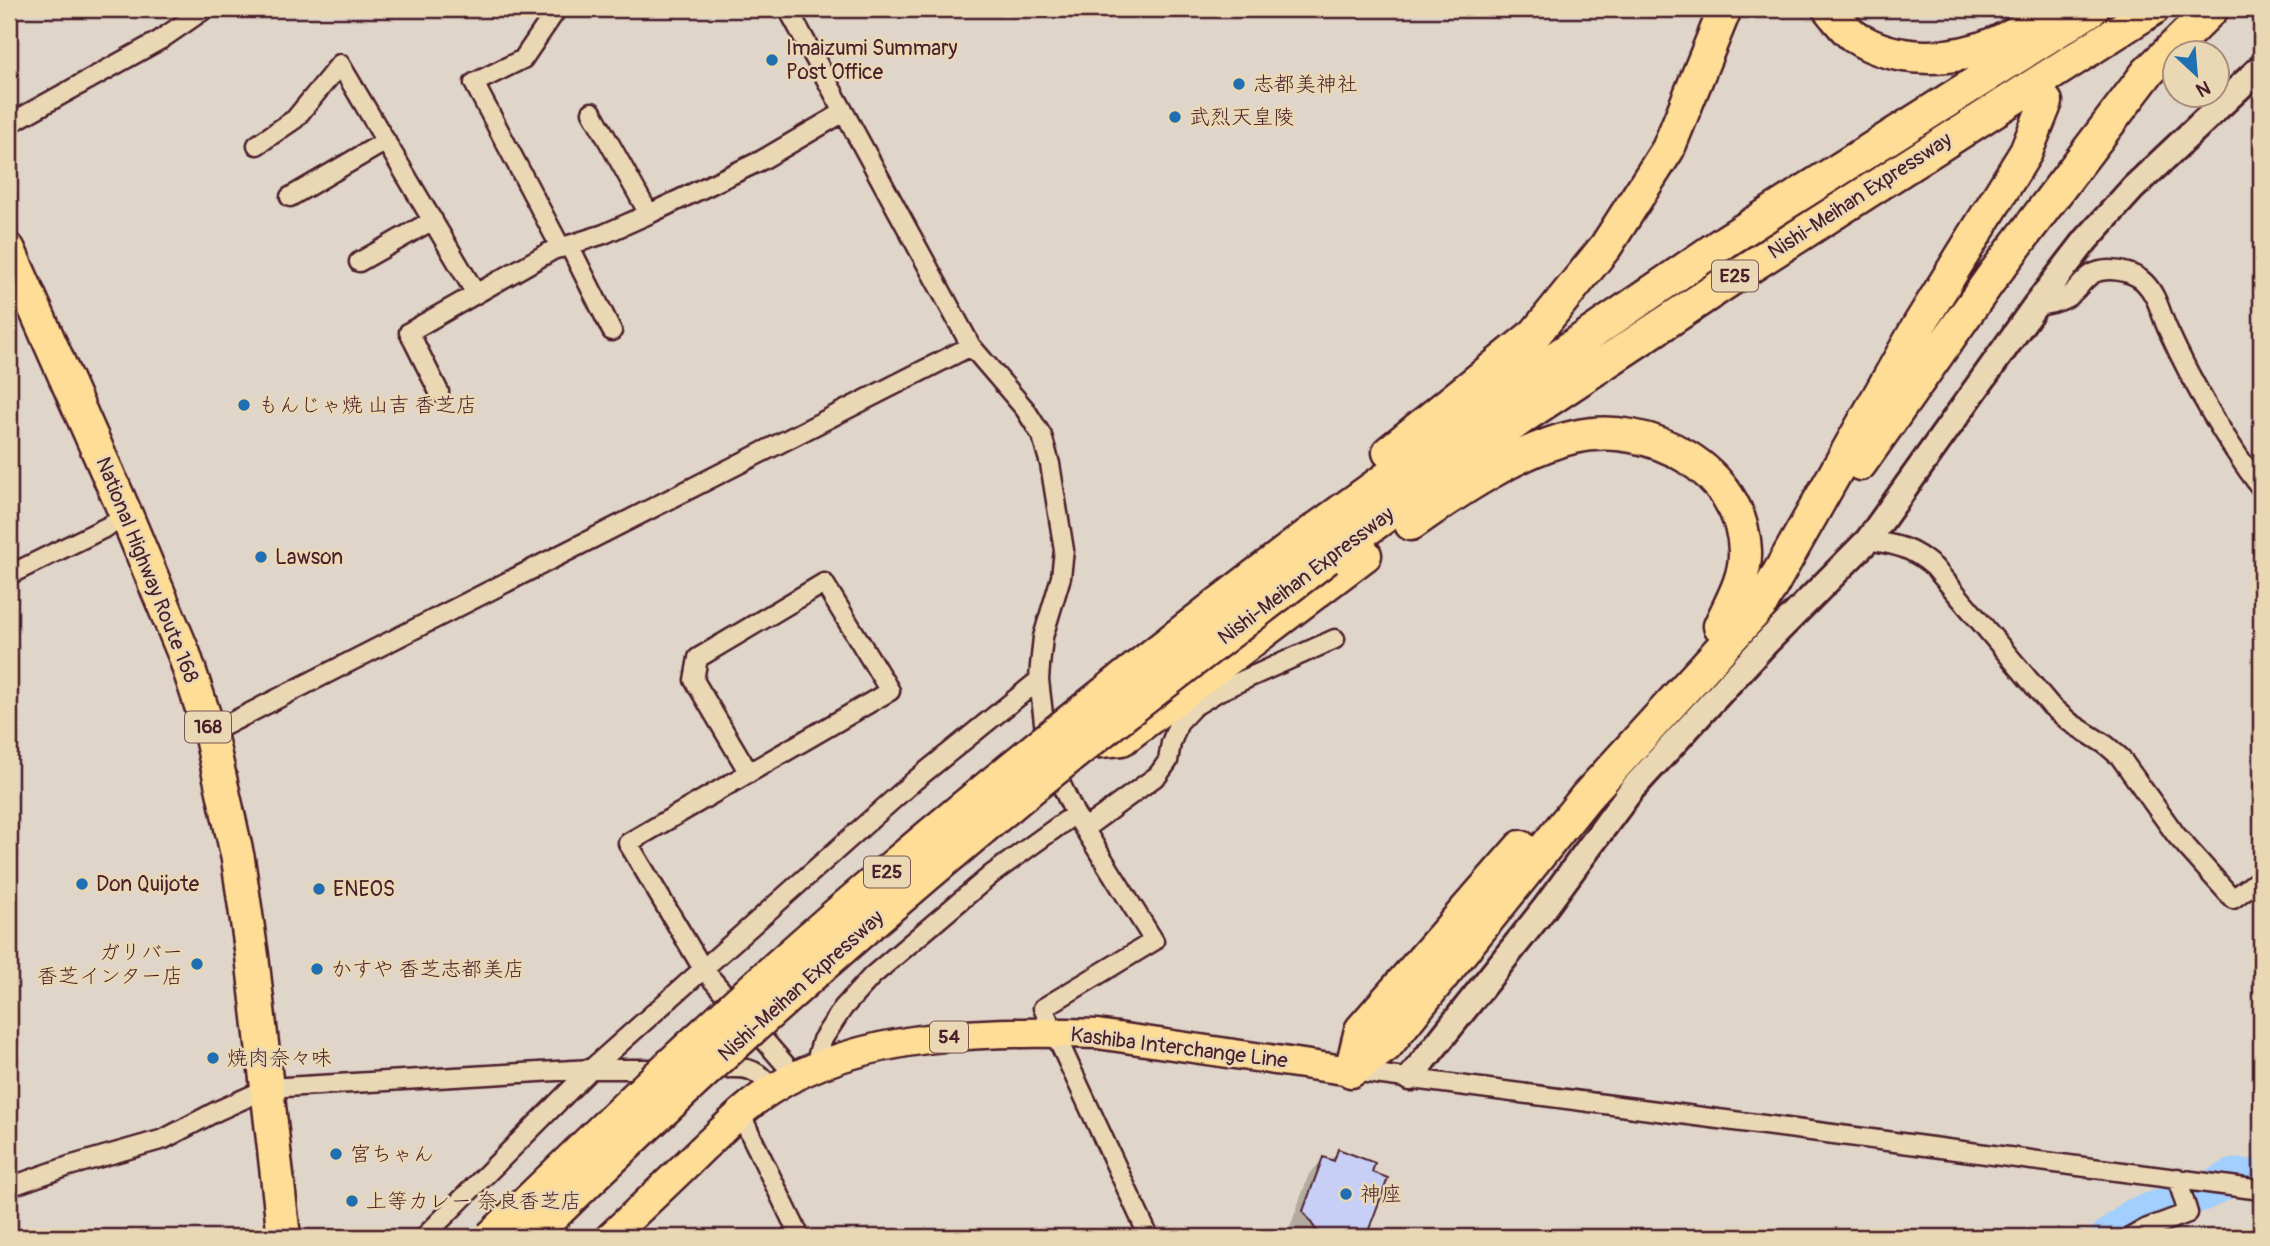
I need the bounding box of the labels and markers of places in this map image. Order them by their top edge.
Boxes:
place label: Imaizumi Summary Post Office [786,35,958,86]
marker: Imaizumi Summary Post Office [764,52,780,68]
place label: 志都美神社 [1253,71,1358,98]
marker: 志都美神社 [1231,76,1247,92]
place label: 武烈天皇陵 [1189,104,1294,131]
marker: 武烈天皇陵 [1167,109,1183,125]
place label: もんじゃ焼 山吉 香芝店 [258,392,477,419]
marker: もんじゃ焼 山吉 香芝店 [236,397,252,413]
place label: Lawson [275,544,343,571]
marker: Lawson [253,549,269,565]
place label: Don Quijote [96,871,200,898]
marker: Don Quijote [74,876,90,892]
place label: ENEOS [333,876,395,903]
marker: ENEOS [311,881,327,897]
place label: ガリバー 香芝インター店 [37,939,183,990]
marker: ガリバー 香芝インター店 [189,956,205,972]
place label: かすや 香芝志都美店 [331,956,525,983]
marker: かすや 香芝志都美店 [309,961,325,977]
place label: 焼肉奈々味 [227,1045,332,1072]
marker: 焼肉奈々味 [205,1050,221,1066]
place label: 宮ちゃん [350,1141,434,1168]
marker: 宮ちゃん [328,1146,344,1162]
place label: 神座 [1360,1181,1402,1208]
marker: 神座 [1338,1186,1354,1202]
place label: 上等カレー 奈良香芝店 [366,1188,581,1215]
marker: 上等カレー 奈良香芝店 [344,1193,360,1209]

